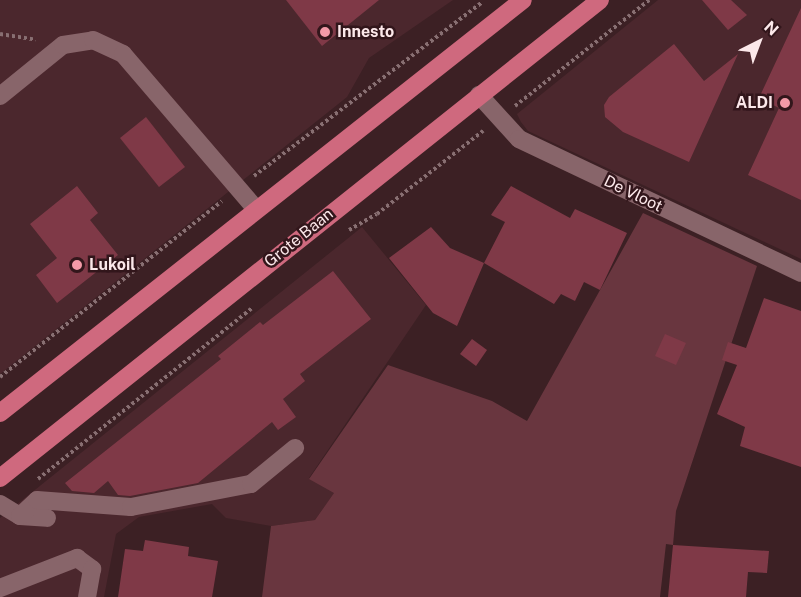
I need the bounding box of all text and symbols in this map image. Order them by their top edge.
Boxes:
north arrow [729,12,789,72]
text: N [760,17,782,39]
place label: Innesto [337,22,394,42]
marker: Innesto [318,25,332,39]
place label: ALDI [736,93,773,113]
marker: ALDI [778,96,792,110]
street label: De Vloot [600,172,666,216]
street label: Grote Baan [261,204,337,272]
place label: Lukoil [89,255,136,275]
marker: Lukoil [70,258,84,272]

